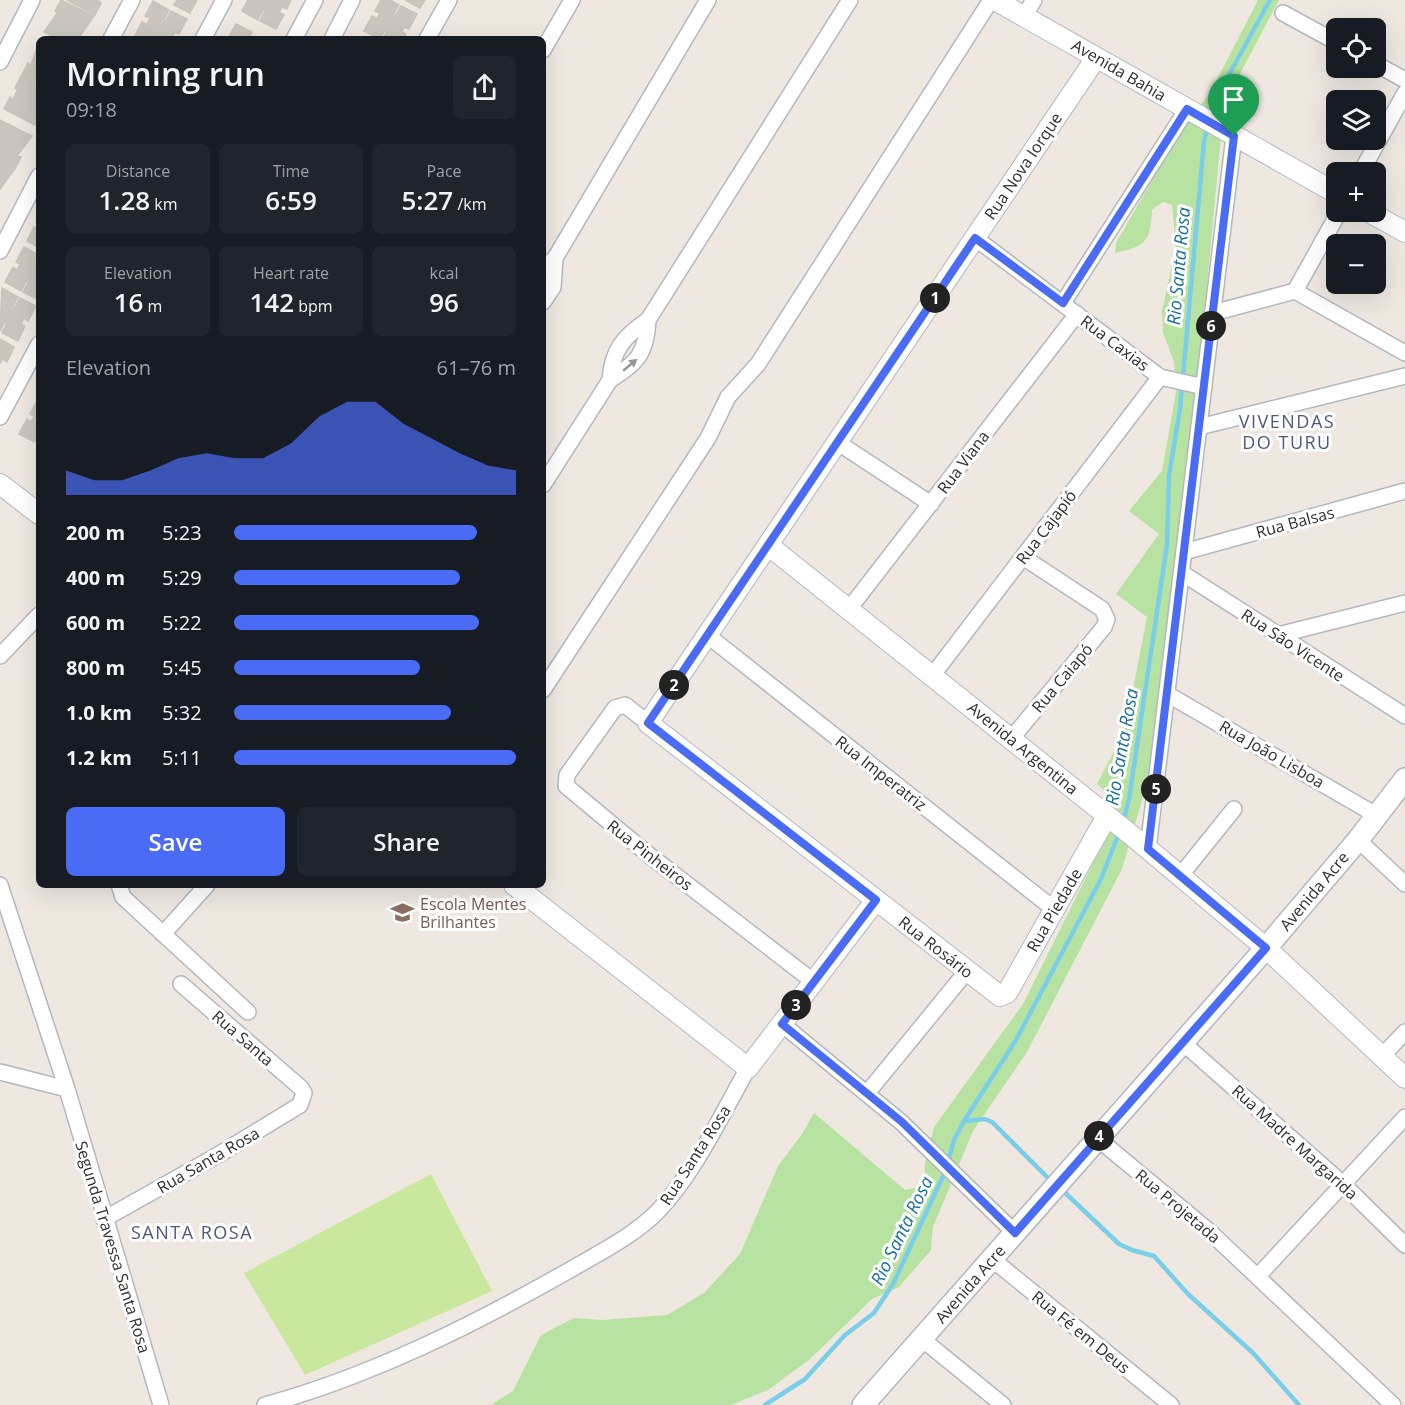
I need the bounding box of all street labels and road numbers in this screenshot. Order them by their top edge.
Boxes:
street label: Avenida Bahia [1068,34,1170,106]
street label: Rua Nova Iorque [979,108,1067,224]
street label: Rua Caxias [1076,310,1154,376]
street label: Rua Viana [932,426,994,498]
street label: Rua Cajapió [1011,485,1081,569]
street label: Rua Balsas [1253,501,1337,543]
street label: Rua São Vicente [1237,603,1349,687]
street label: Rua Caiapó [1027,639,1097,717]
street label: Avenida Argentina [963,697,1083,799]
street label: Rua João Lisboa [1216,715,1328,793]
street label: Rua Imperatriz [831,730,931,816]
street label: Rua Pinheiros [603,815,697,895]
street label: Avenida Acre [1274,847,1354,935]
street label: Rua Piedade [1021,864,1087,956]
street label: Rua Rosário [894,911,978,983]
street label: Rua Santa [208,1005,278,1071]
street label: Rua Madre Margarida [1227,1080,1363,1204]
street label: Rua Santa Rosa [654,1101,736,1209]
street label: Rua Santa Rosa [153,1122,263,1198]
street label: Segunda Travessa Santa Rosa [70,1138,156,1356]
street label: Rua Projetada [1131,1164,1225,1248]
street label: Avenida Acre [930,1240,1010,1328]
street label: Rua Fé em Deus [1027,1286,1135,1378]

